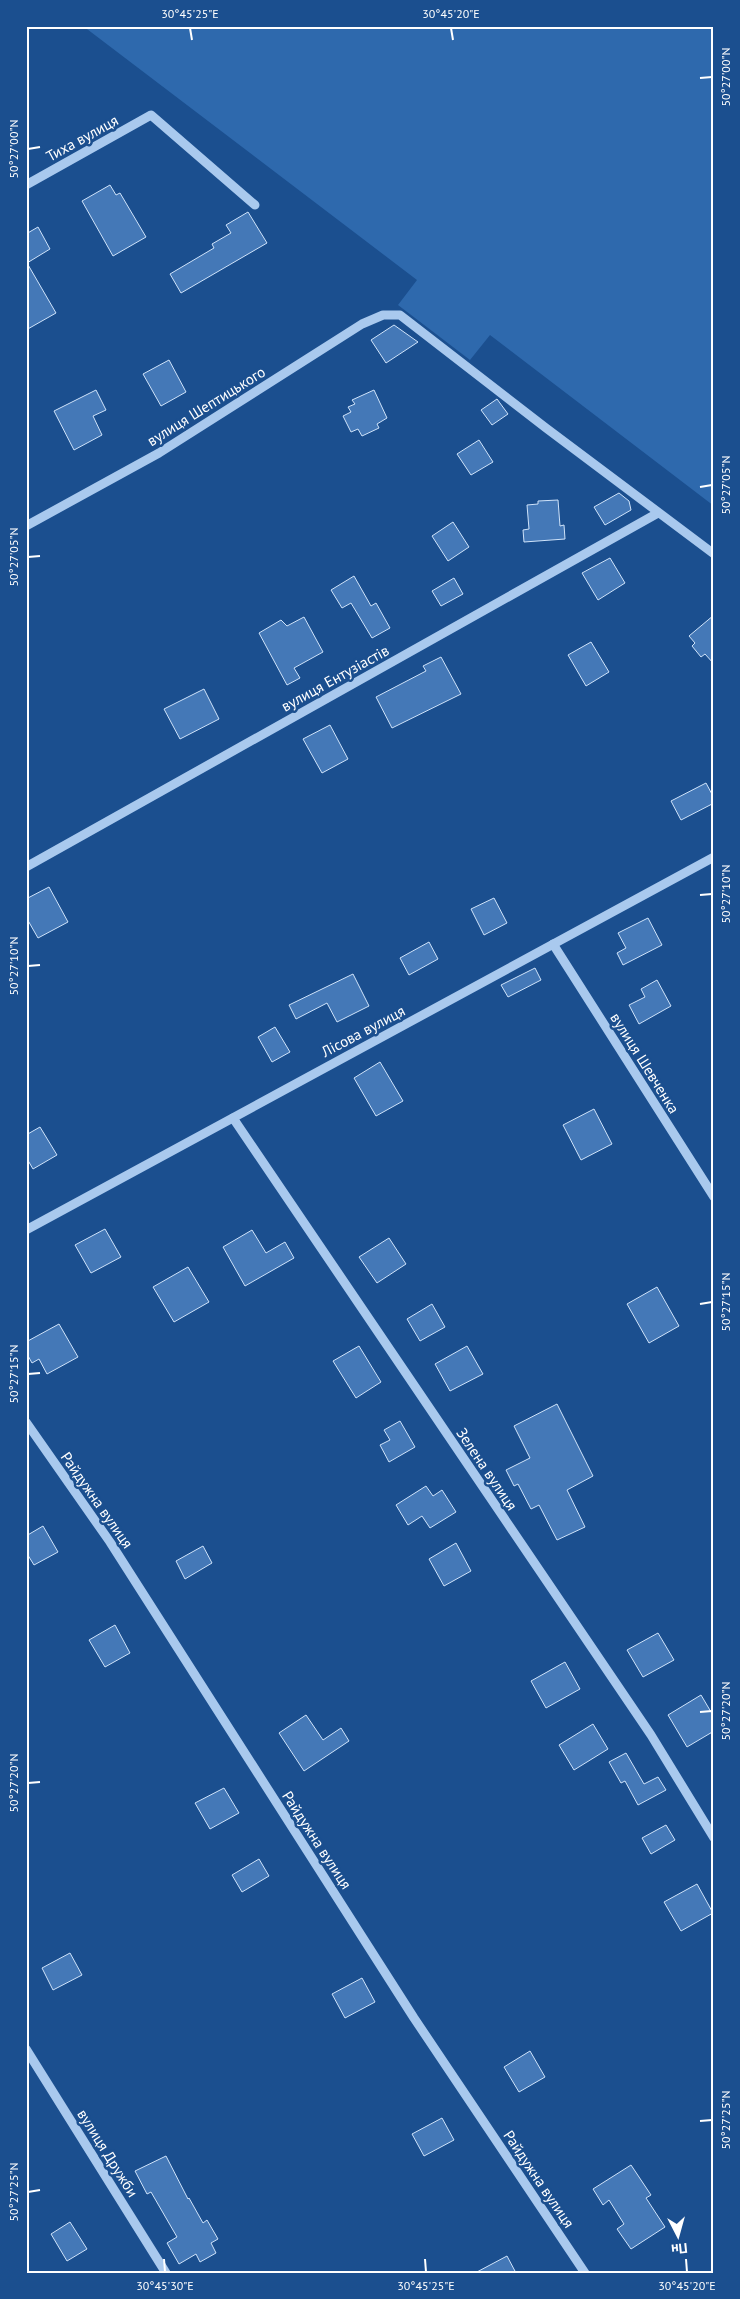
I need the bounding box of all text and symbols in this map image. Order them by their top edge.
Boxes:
text: 30°45'25"E [161,6,219,21]
text: 30°45'20"E [422,6,480,21]
text: 50°27'00"N [718,47,733,107]
street label: Тиха вулиця [43,110,121,166]
text: 50°27'00"N [6,119,21,179]
street label: вулиця Шептицького [143,362,269,450]
text: 50°27'05"N [718,455,733,515]
text: 50°27'05"N [6,527,21,587]
street label: вулиця Ентузіастів [278,640,392,716]
text: 50°27'10"N [718,864,733,924]
text: 50°27'10"N [6,936,21,996]
street label: Лісова вулиця [317,1001,408,1061]
street label: вулиця Шевченка [606,1009,684,1117]
text: 50°27'15"N [718,1272,733,1332]
text: 50°27'15"N [6,1344,21,1404]
street label: Зелена вулиця [452,1424,522,1514]
street label: Райдужна вулиця [57,1448,137,1552]
text: 50°27'20"N [718,1681,733,1741]
text: 50°27'20"N [6,1753,21,1813]
street label: Райдужна вулиця [278,1787,356,1893]
text: 50°27'25"N [718,2090,733,2150]
street label: вулиця Дружби [73,2106,143,2200]
street label: Райдужна вулиця [499,2127,579,2231]
text: 50°27'25"N [6,2162,21,2222]
north arrow [652,2212,702,2262]
text: Пн [670,2239,688,2259]
text: 30°45'30"E [136,2278,194,2293]
text: 30°45'25"E [397,2278,455,2293]
text: 30°45'20"E [658,2278,716,2293]

